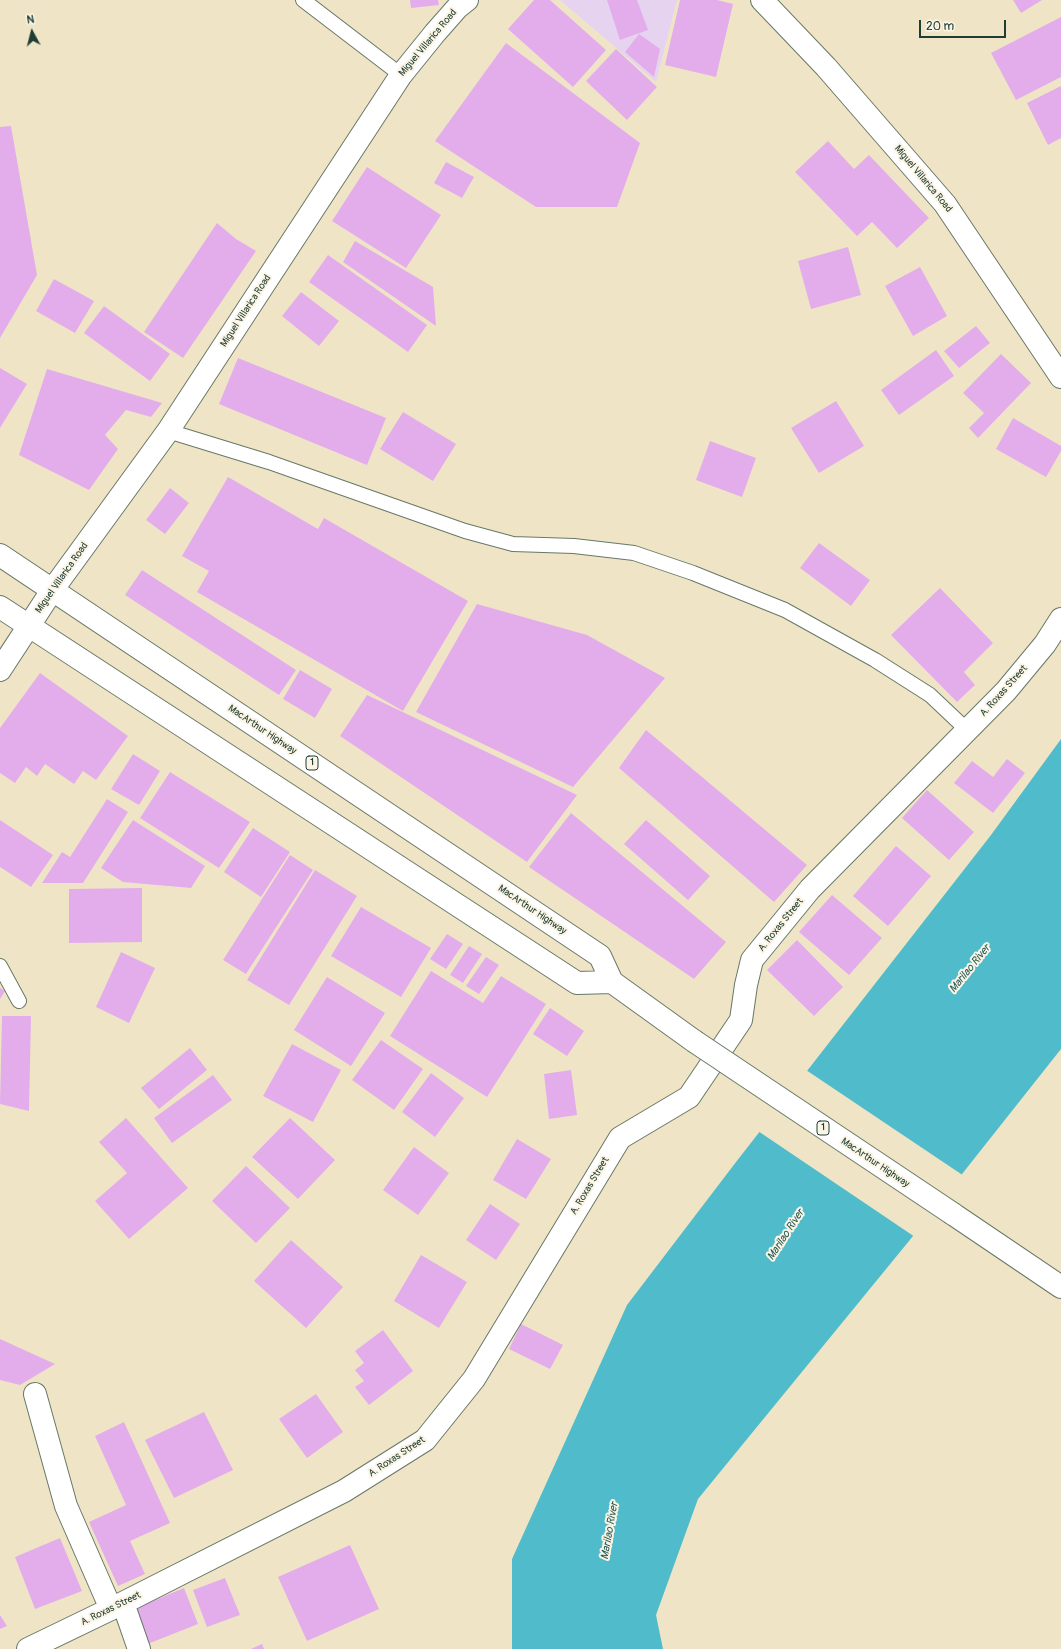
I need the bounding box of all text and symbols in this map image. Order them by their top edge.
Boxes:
street label: Miguel Villarica Road [397,7,459,79]
north arrow [12,12,52,52]
scale bar [921,12,1008,38]
text: N [26,13,35,26]
text: 20 m [926,19,954,34]
street label: Miguel Villarica Road [892,143,954,215]
street label: Miguel Villarica Road [218,273,274,349]
street label: Miguel Villarica Road [33,540,91,616]
street label: A. Roxas Street [978,663,1030,719]
street label: MacArthur Highway [225,703,299,757]
road number: 1 [306,756,318,770]
street label: MacArthur Highway [495,883,569,937]
street label: A. Roxas Street [756,896,806,954]
water label: Marilao River [947,942,993,996]
road number: 1 [817,1121,829,1135]
street label: MacArthur Highway [838,1136,912,1190]
street label: A. Roxas Street [568,1155,612,1217]
water label: Marilao River [765,1207,807,1263]
street label: A. Roxas Street [366,1434,428,1480]
water label: Marilao River [598,1501,622,1561]
street label: A. Roxas Street [79,1589,143,1629]

